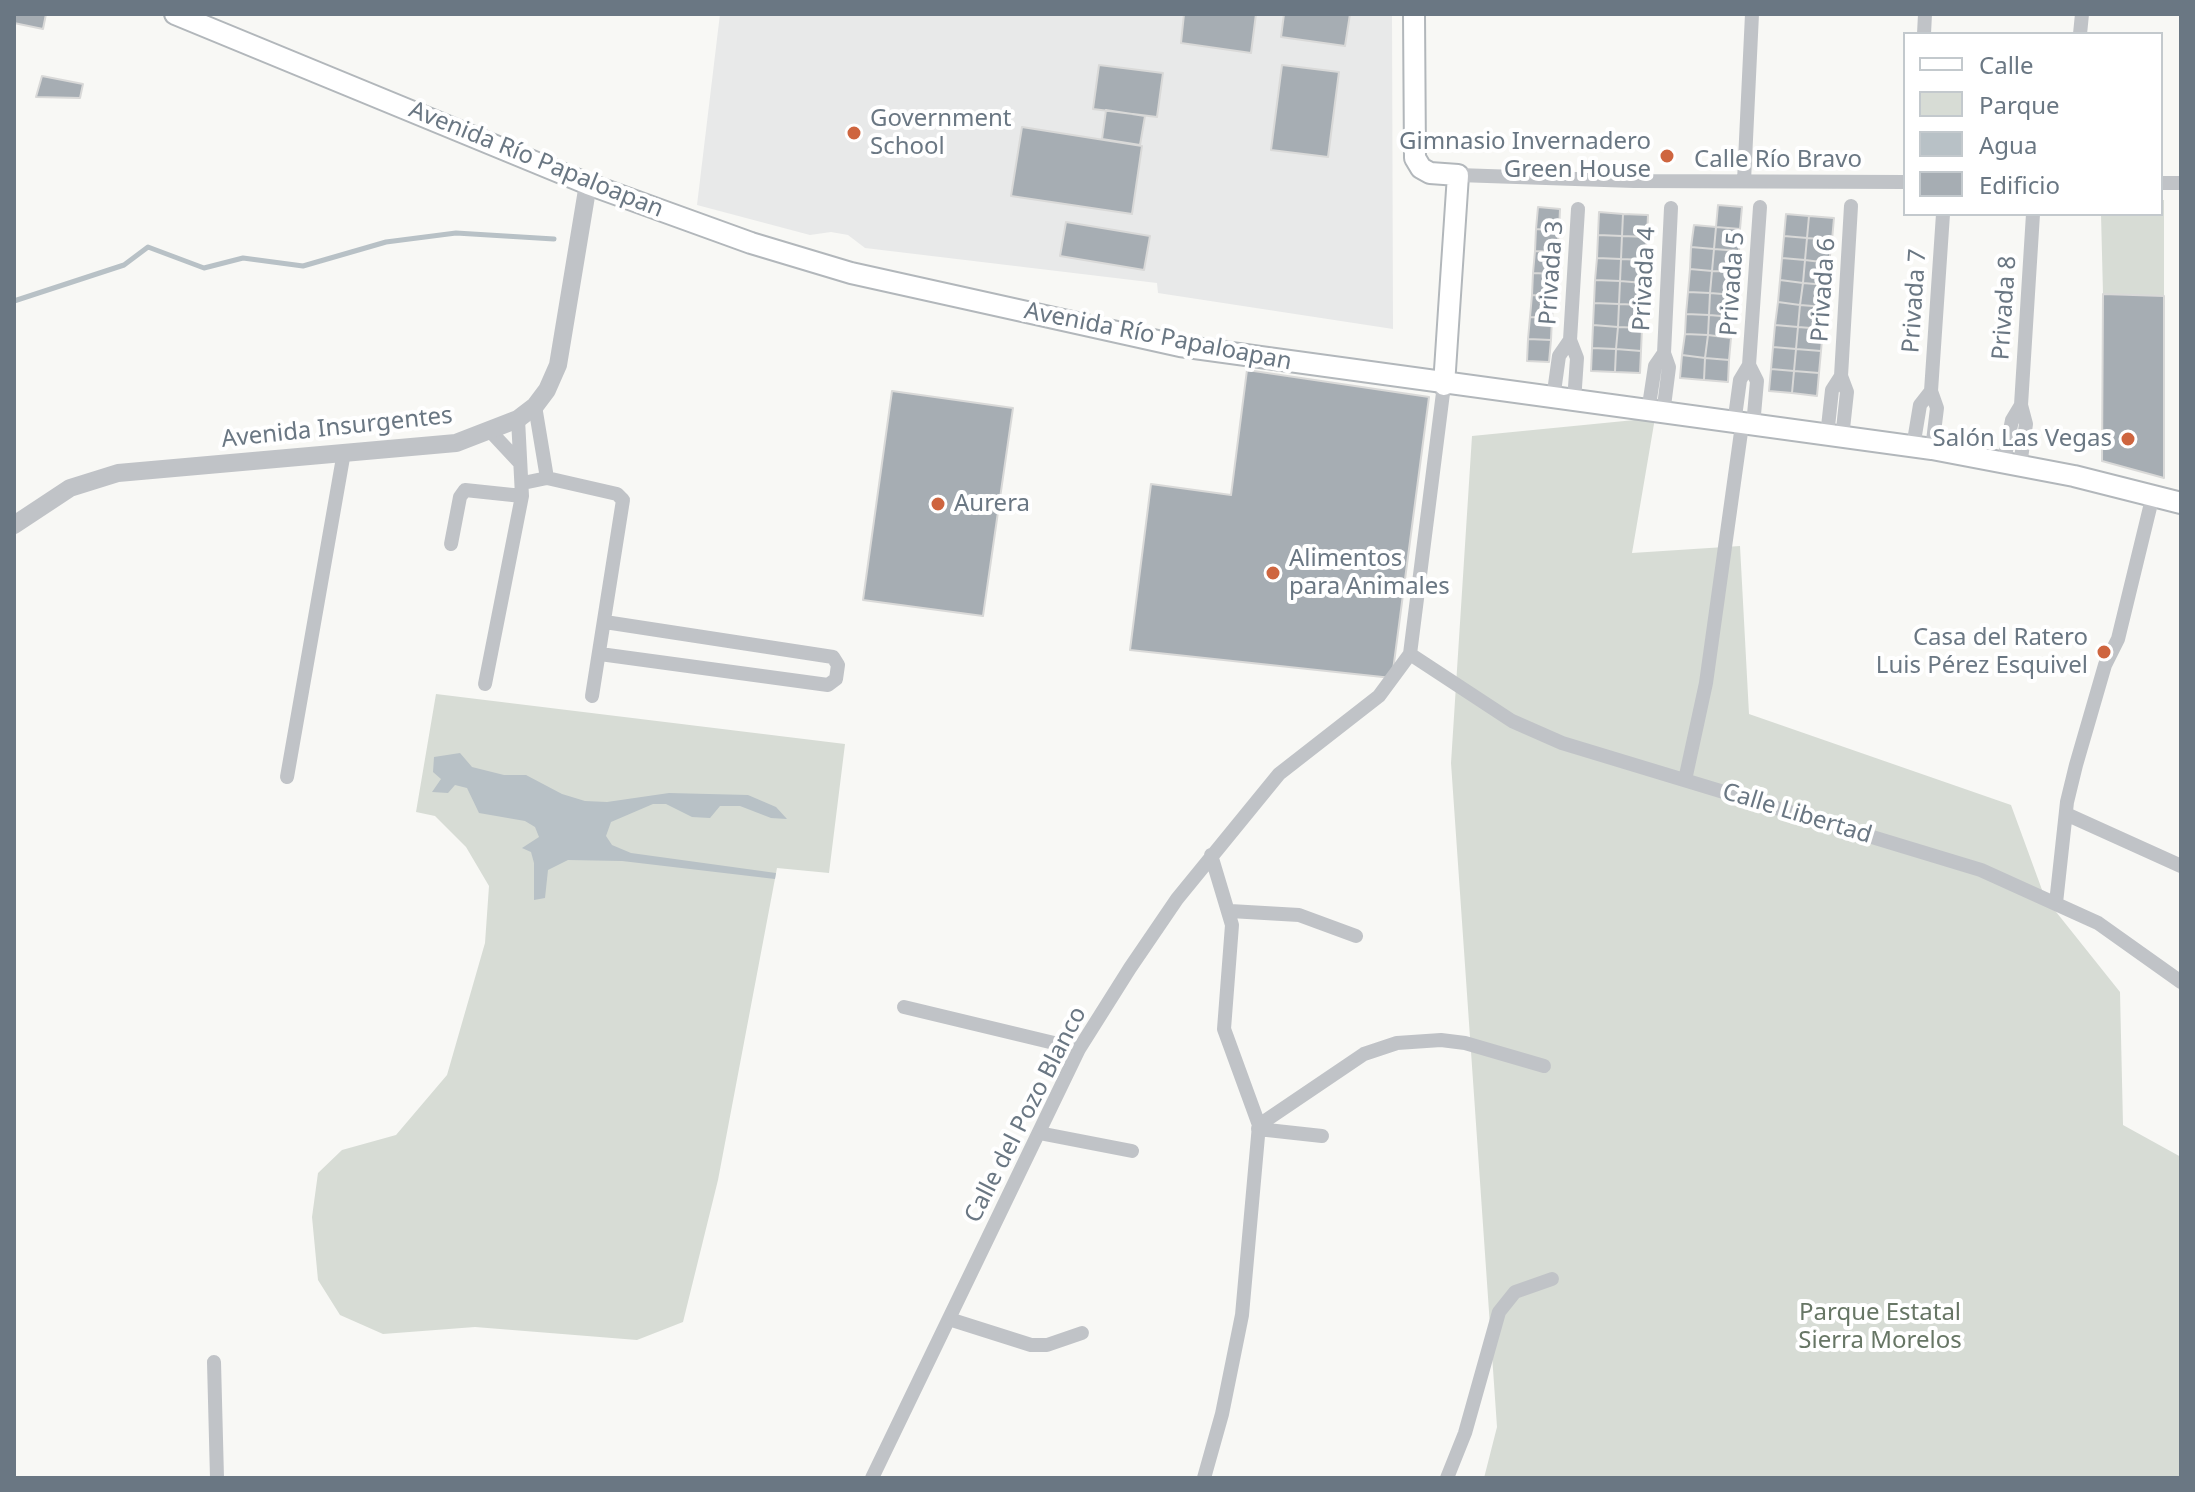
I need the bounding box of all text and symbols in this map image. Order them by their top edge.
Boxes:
legend [1903,32,2163,216]
text: Calle [1979,48,2034,81]
text: Parque [1979,88,2060,121]
street label: Avenida Río Papaloapan [405,96,667,224]
place label: Government School [870,105,1011,161]
marker: Government School [845,124,863,142]
place label: Gimnasio Invernadero Green House [1399,128,1651,184]
text: Agua [1979,128,2037,161]
street label: Calle Río Bravo [1694,146,1862,174]
marker: Gimnasio Invernadero Green House [1658,147,1676,165]
text: Edificio [1979,168,2060,201]
street label: Privada 3 [1534,220,1570,326]
street label: Privada 4 [1628,226,1662,332]
street label: Privada 5 [1715,231,1751,337]
street label: Privada 6 [1806,237,1842,343]
street label: Privada 7 [1897,248,1933,354]
street label: Privada 8 [1987,255,2023,361]
street label: Avenida Río Papaloapan [1022,297,1294,377]
street label: Avenida Insurgentes [220,402,454,454]
place label: Salón Las Vegas [1933,425,2112,453]
marker: Salón Las Vegas [2119,430,2137,448]
place label: Aurera [954,490,1030,518]
marker: Aurera [929,495,947,513]
place label: Alimentos para Animales [1289,545,1450,601]
marker: Alimentos para Animales [1264,564,1282,582]
place label: Casa del Ratero Luis Pérez Esquivel [1876,624,2088,680]
marker: Casa del Ratero Luis Pérez Esquivel [2095,643,2113,661]
street label: Calle Libertad [1719,778,1875,850]
street label: Calle del Pozo Blanco [959,1002,1093,1228]
park label: Parque Estatal Sierra Morelos [1798,1299,1962,1355]

